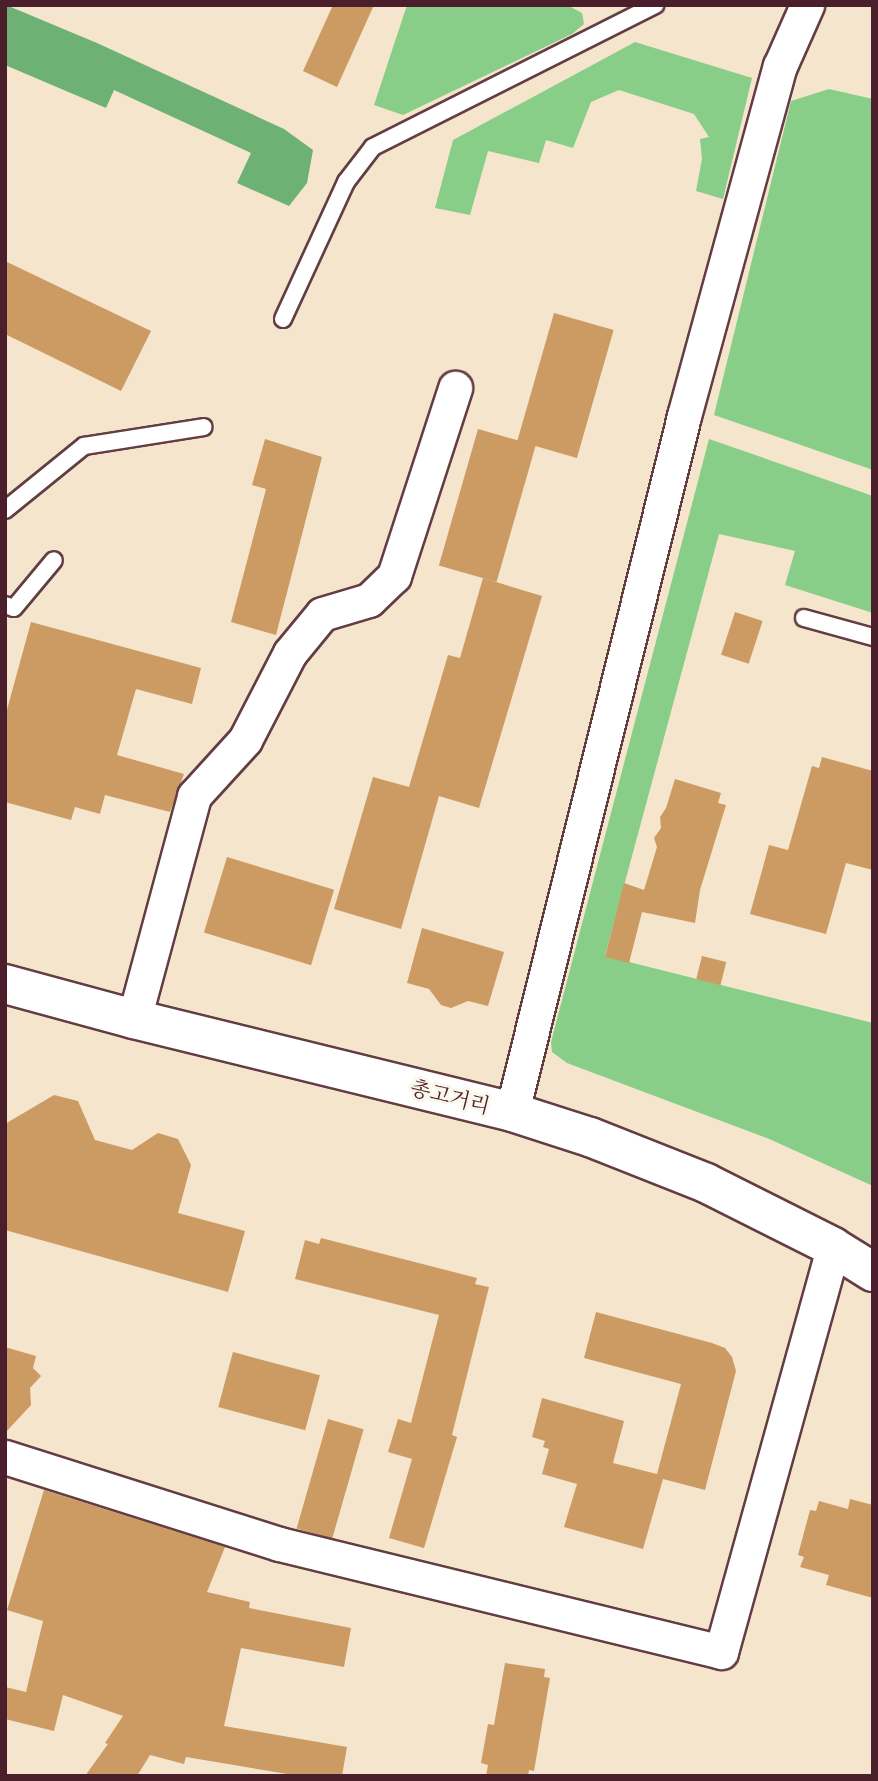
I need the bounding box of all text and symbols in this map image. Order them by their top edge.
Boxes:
street label: 총고거리 [408,1075,492,1119]

